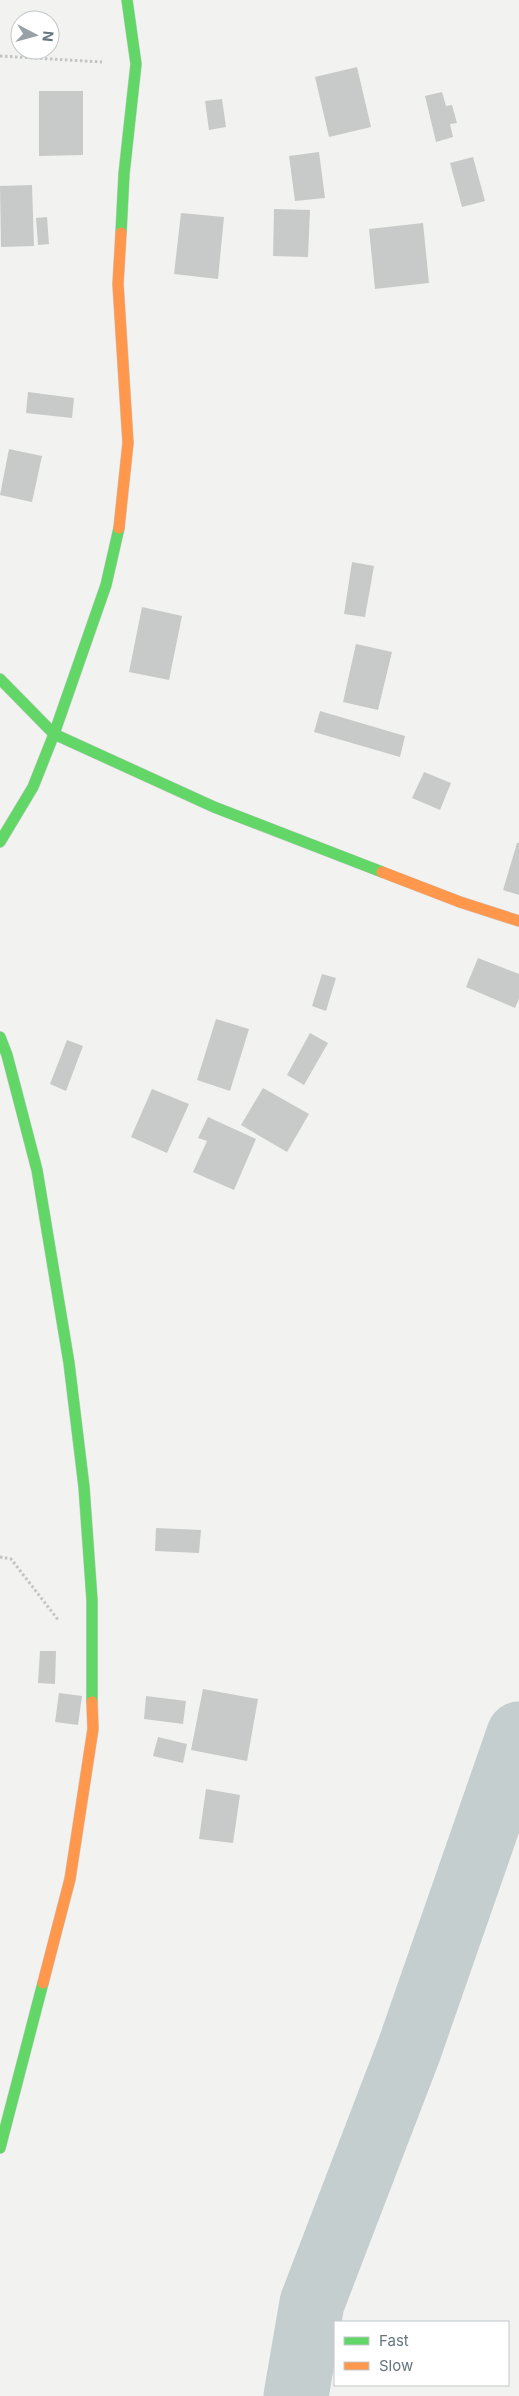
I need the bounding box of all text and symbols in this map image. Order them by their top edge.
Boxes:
north arrow [10,10,60,60]
text: N [39,30,57,43]
legend [334,2321,509,2386]
text: Fast [379,2331,409,2350]
text: Slow [379,2356,413,2375]

